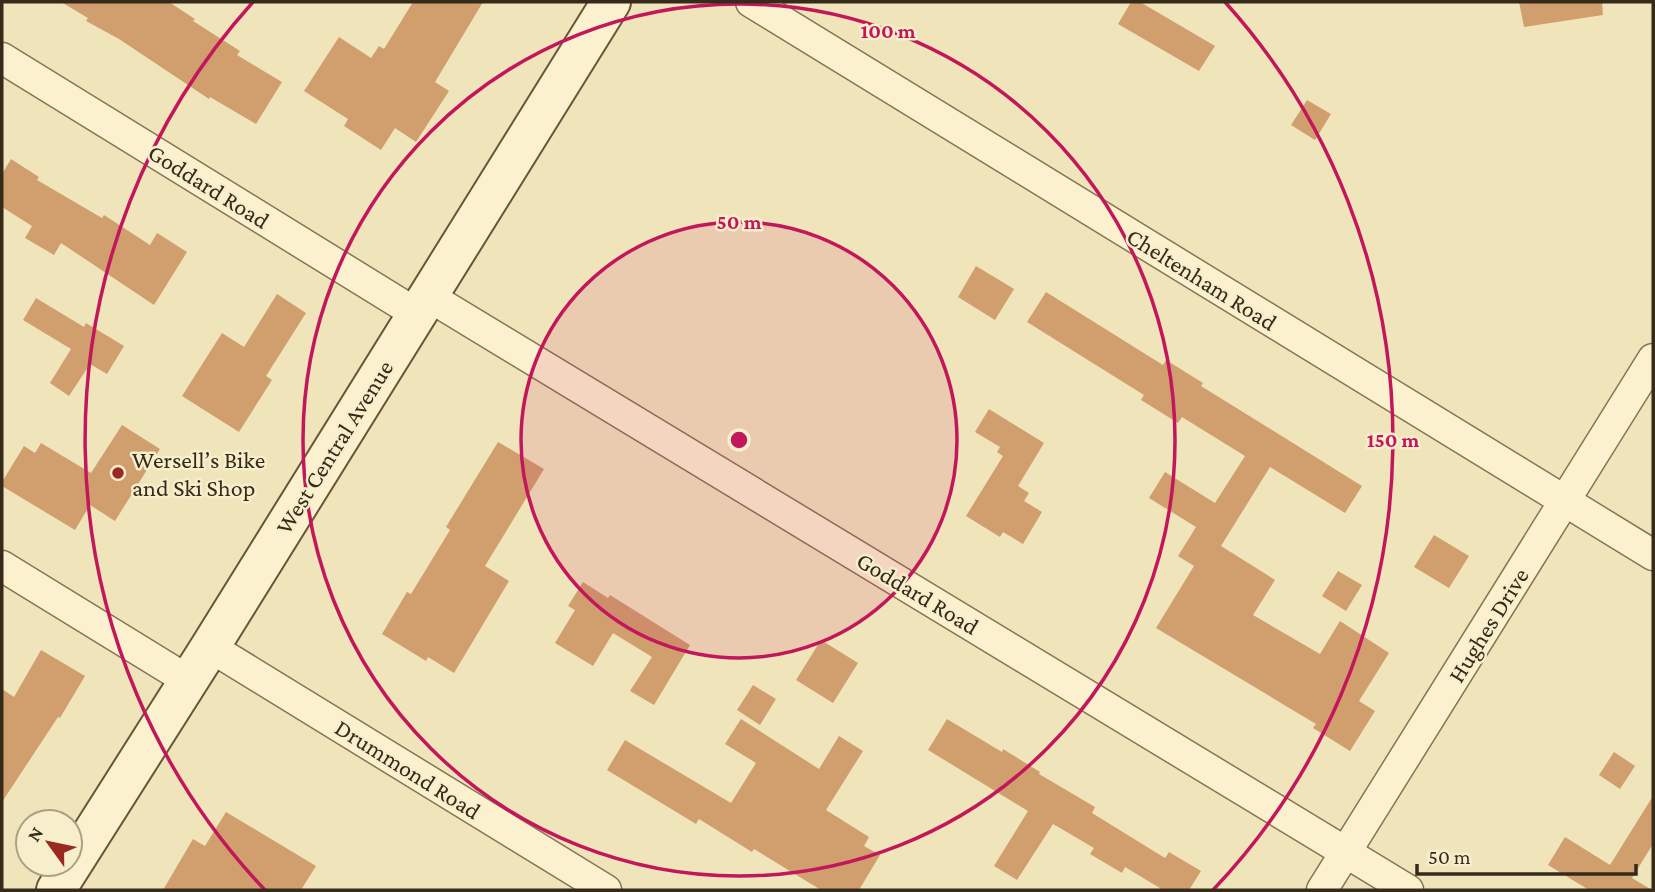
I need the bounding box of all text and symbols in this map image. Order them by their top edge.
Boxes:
text: 100 m [860,19,916,43]
street label: Goddard Road [144,138,275,234]
text: 50 m [717,210,762,234]
street label: Cheltenham Road [1122,222,1282,336]
street label: West Central Avenue [270,355,398,539]
centre of rings [727,428,751,452]
text: 150 m [1367,428,1420,452]
place label: Wersell’s Bike and Ski Shop [132,446,265,501]
marker: Wersell’s Bike and Ski Shop [110,465,126,481]
street label: Goddard Road [852,546,984,640]
street label: Hughes Drive [1442,563,1534,687]
street label: Drummond Road [330,713,486,825]
north arrow [14,808,84,878]
text: N [23,823,48,845]
scale bar [1417,832,1636,876]
text: 50 m [1428,845,1471,869]

